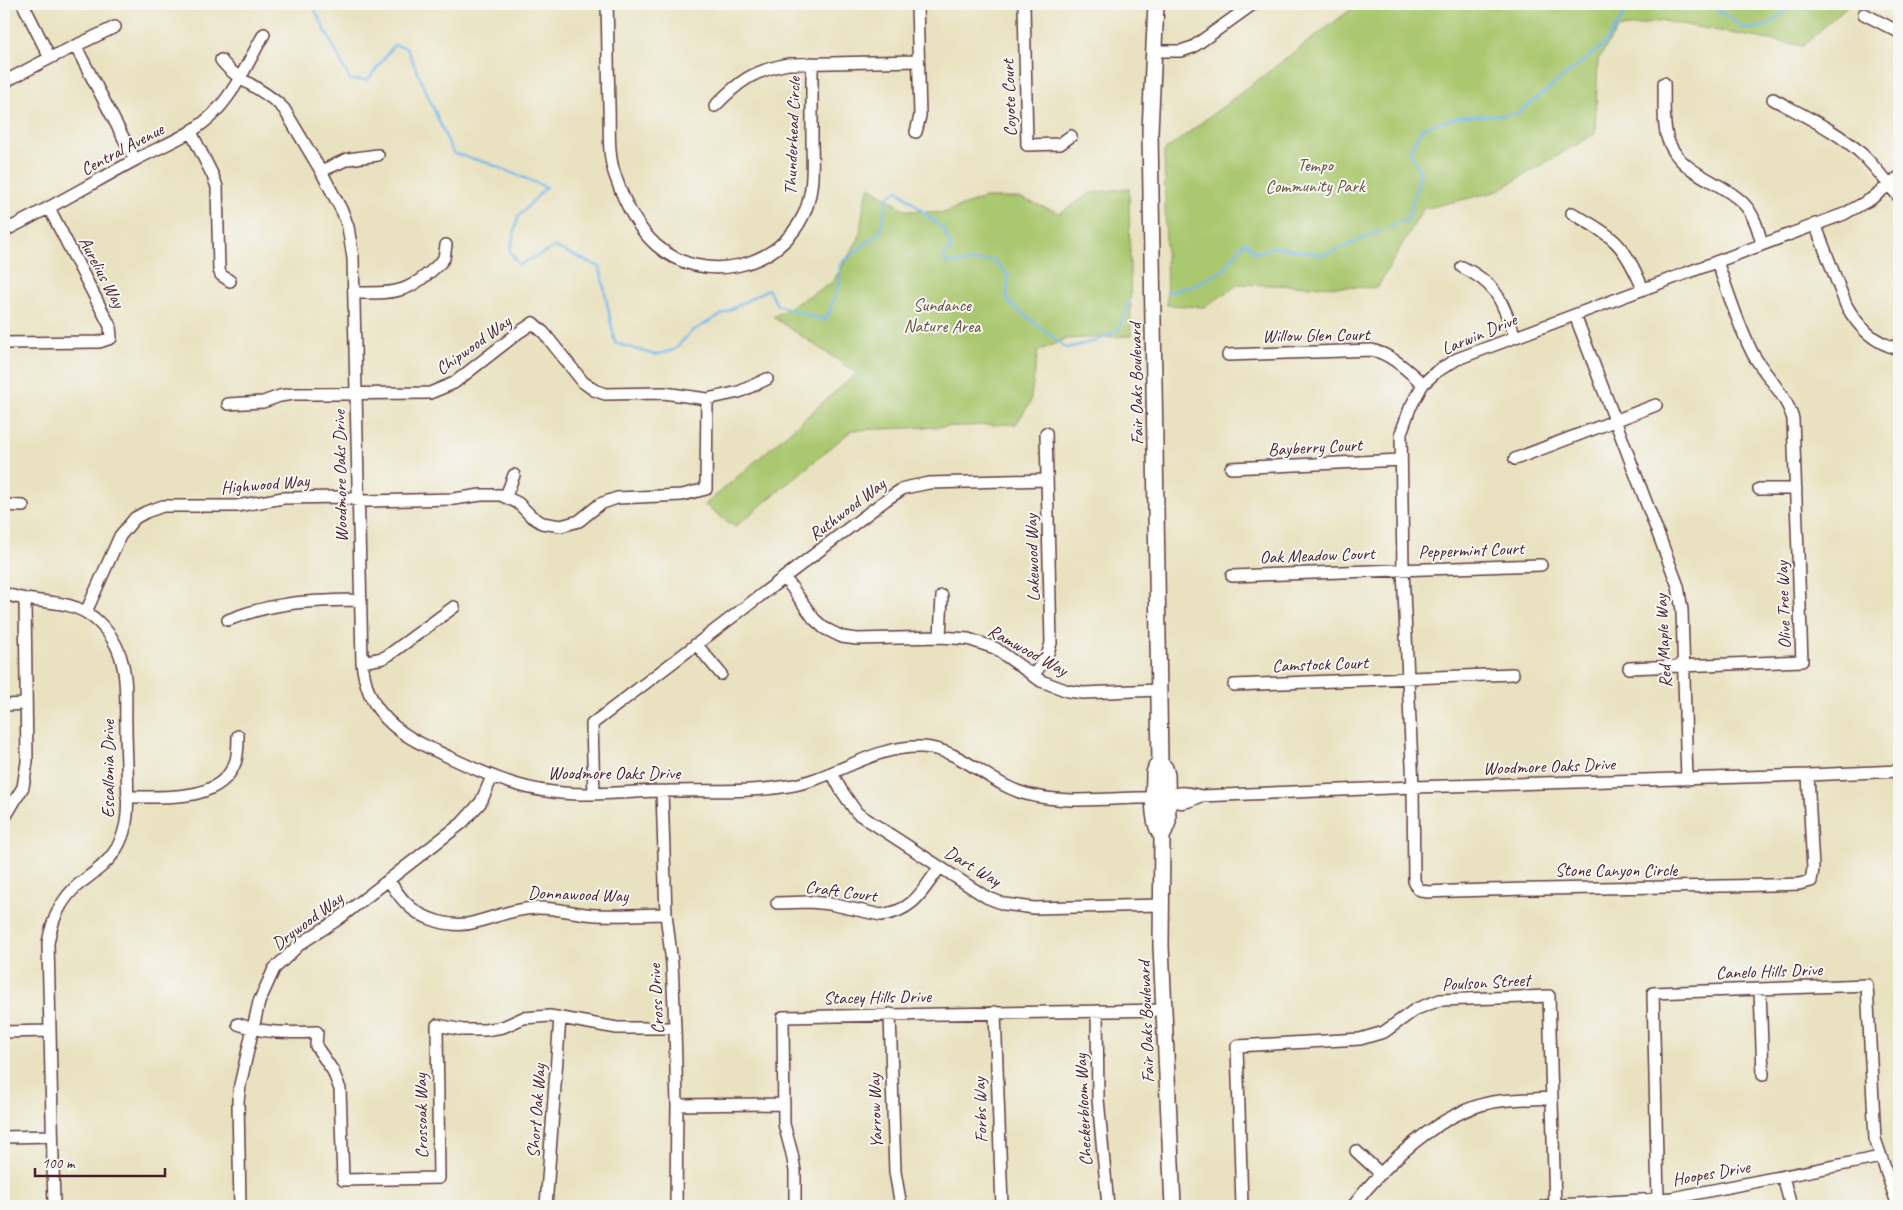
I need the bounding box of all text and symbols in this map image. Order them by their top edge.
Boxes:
street label: Coyote Court [997,57,1021,137]
street label: Thunderhead Circle [779,76,805,195]
street label: Central Avenue [77,117,168,180]
park label: Tempo Community Park [1265,154,1366,197]
street label: Aurelius Way [74,233,131,313]
park label: Sundance Nature Area [904,294,982,337]
street label: Larwin Drive [1438,308,1521,360]
street label: Chipwood Way [431,309,516,380]
street label: Fair Oaks Boulevard [1124,320,1148,445]
street label: Willow Glen Court [1262,323,1372,347]
street label: Woodmore Oaks Drive [328,409,352,542]
street label: Bayberry Court [1267,433,1365,460]
street label: Highwood Way [220,469,312,499]
street label: Ruthwood Way [804,472,891,545]
street label: Lakewood Way [1019,512,1045,602]
street label: Peppermint Court [1418,537,1526,563]
street label: Oak Meadow Court [1259,542,1377,568]
street label: Olive Tree Way [1770,559,1796,649]
street label: Red Maple Way [1649,592,1676,688]
street label: Ramwood Way [984,619,1073,682]
street label: Camstock Court [1272,651,1370,677]
street label: Escallonia Drive [97,719,119,818]
street label: Woodmore Oaks Drive [1483,753,1617,779]
street label: Woodmore Oaks Drive [548,762,681,784]
street label: Dart Way [941,841,1007,892]
street label: Stone Canyon Circle [1555,859,1678,881]
street label: Craft Court [804,875,880,907]
street label: Donnawood Way [528,881,630,907]
street label: Drywood Way [267,886,348,955]
street label: Fair Oaks Boulevard [1133,958,1159,1083]
street label: Canelo Hills Drive [1715,958,1824,984]
street label: Cross Drive [643,962,669,1035]
street label: Poulson Street [1441,969,1534,995]
street label: Stacey Hills Drive [823,985,932,1009]
street label: Checkerbloom Way [1069,1052,1097,1167]
street label: Short Oak Way [522,1061,550,1159]
street label: Crossoak Way [409,1071,433,1159]
street label: Yarrow Way [863,1071,887,1149]
street label: Forbs Way [968,1075,992,1143]
scale bar [35,1145,165,1177]
text: 100 m [42,1154,76,1173]
street label: Hoopes Drive [1671,1155,1753,1191]

